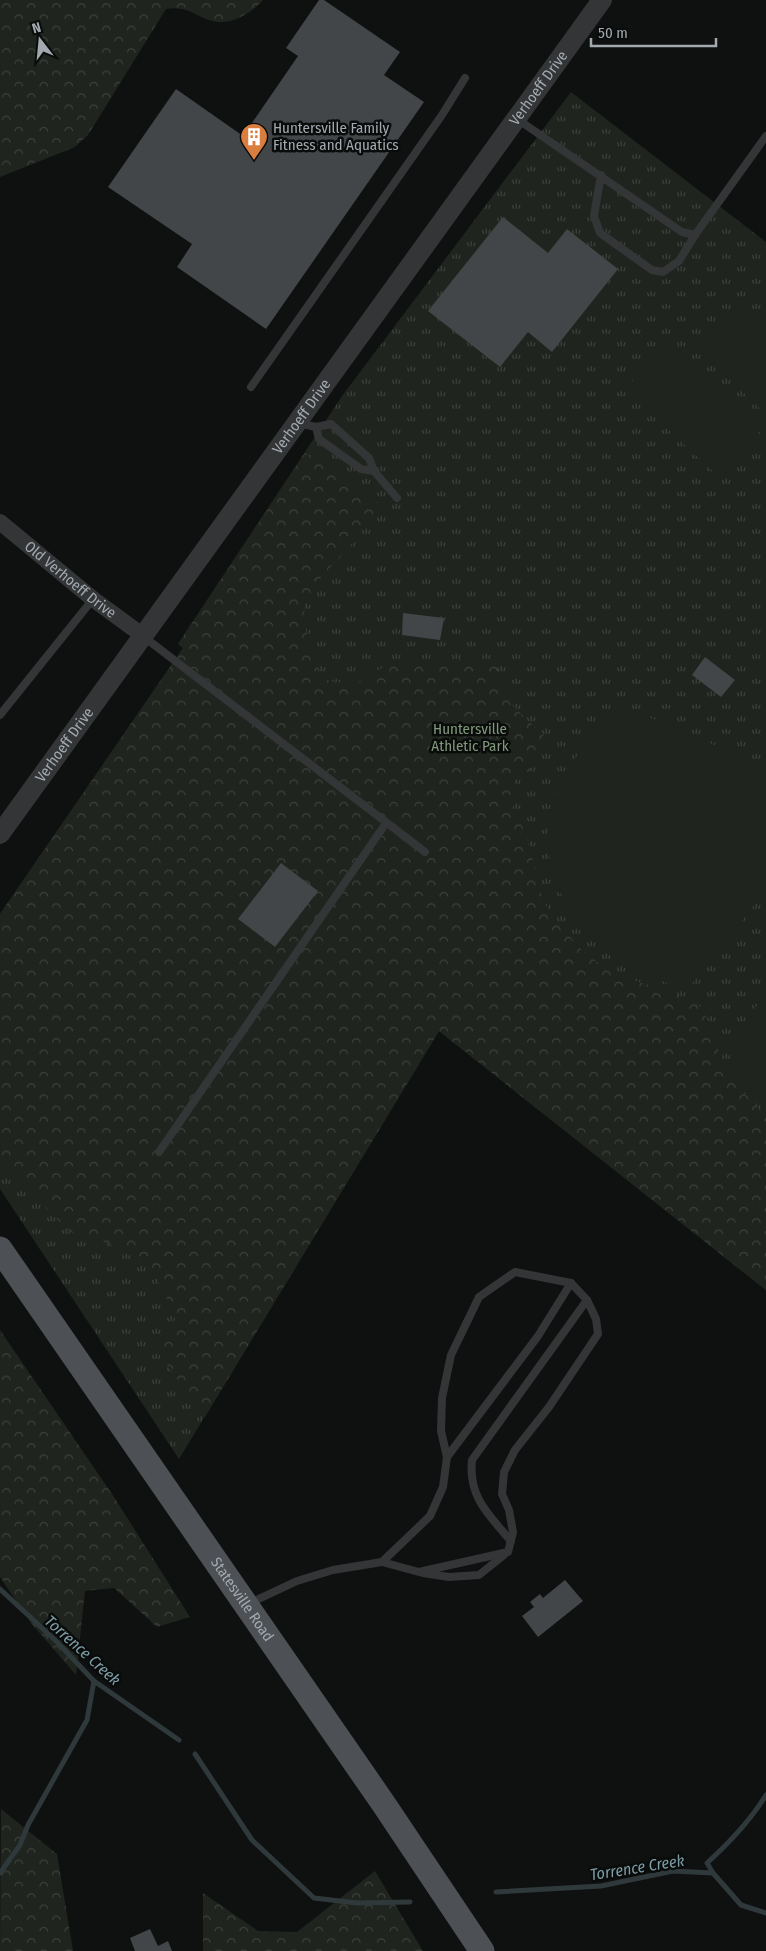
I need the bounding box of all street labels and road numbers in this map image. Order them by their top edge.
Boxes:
street label: Verhoeff Drive [506,47,571,129]
street label: Verhoeff Drive [268,376,334,457]
street label: Old Verhoeff Drive [21,537,120,622]
street label: Verhoeff Drive [31,704,97,786]
street label: Statesville Road [207,1554,278,1645]

